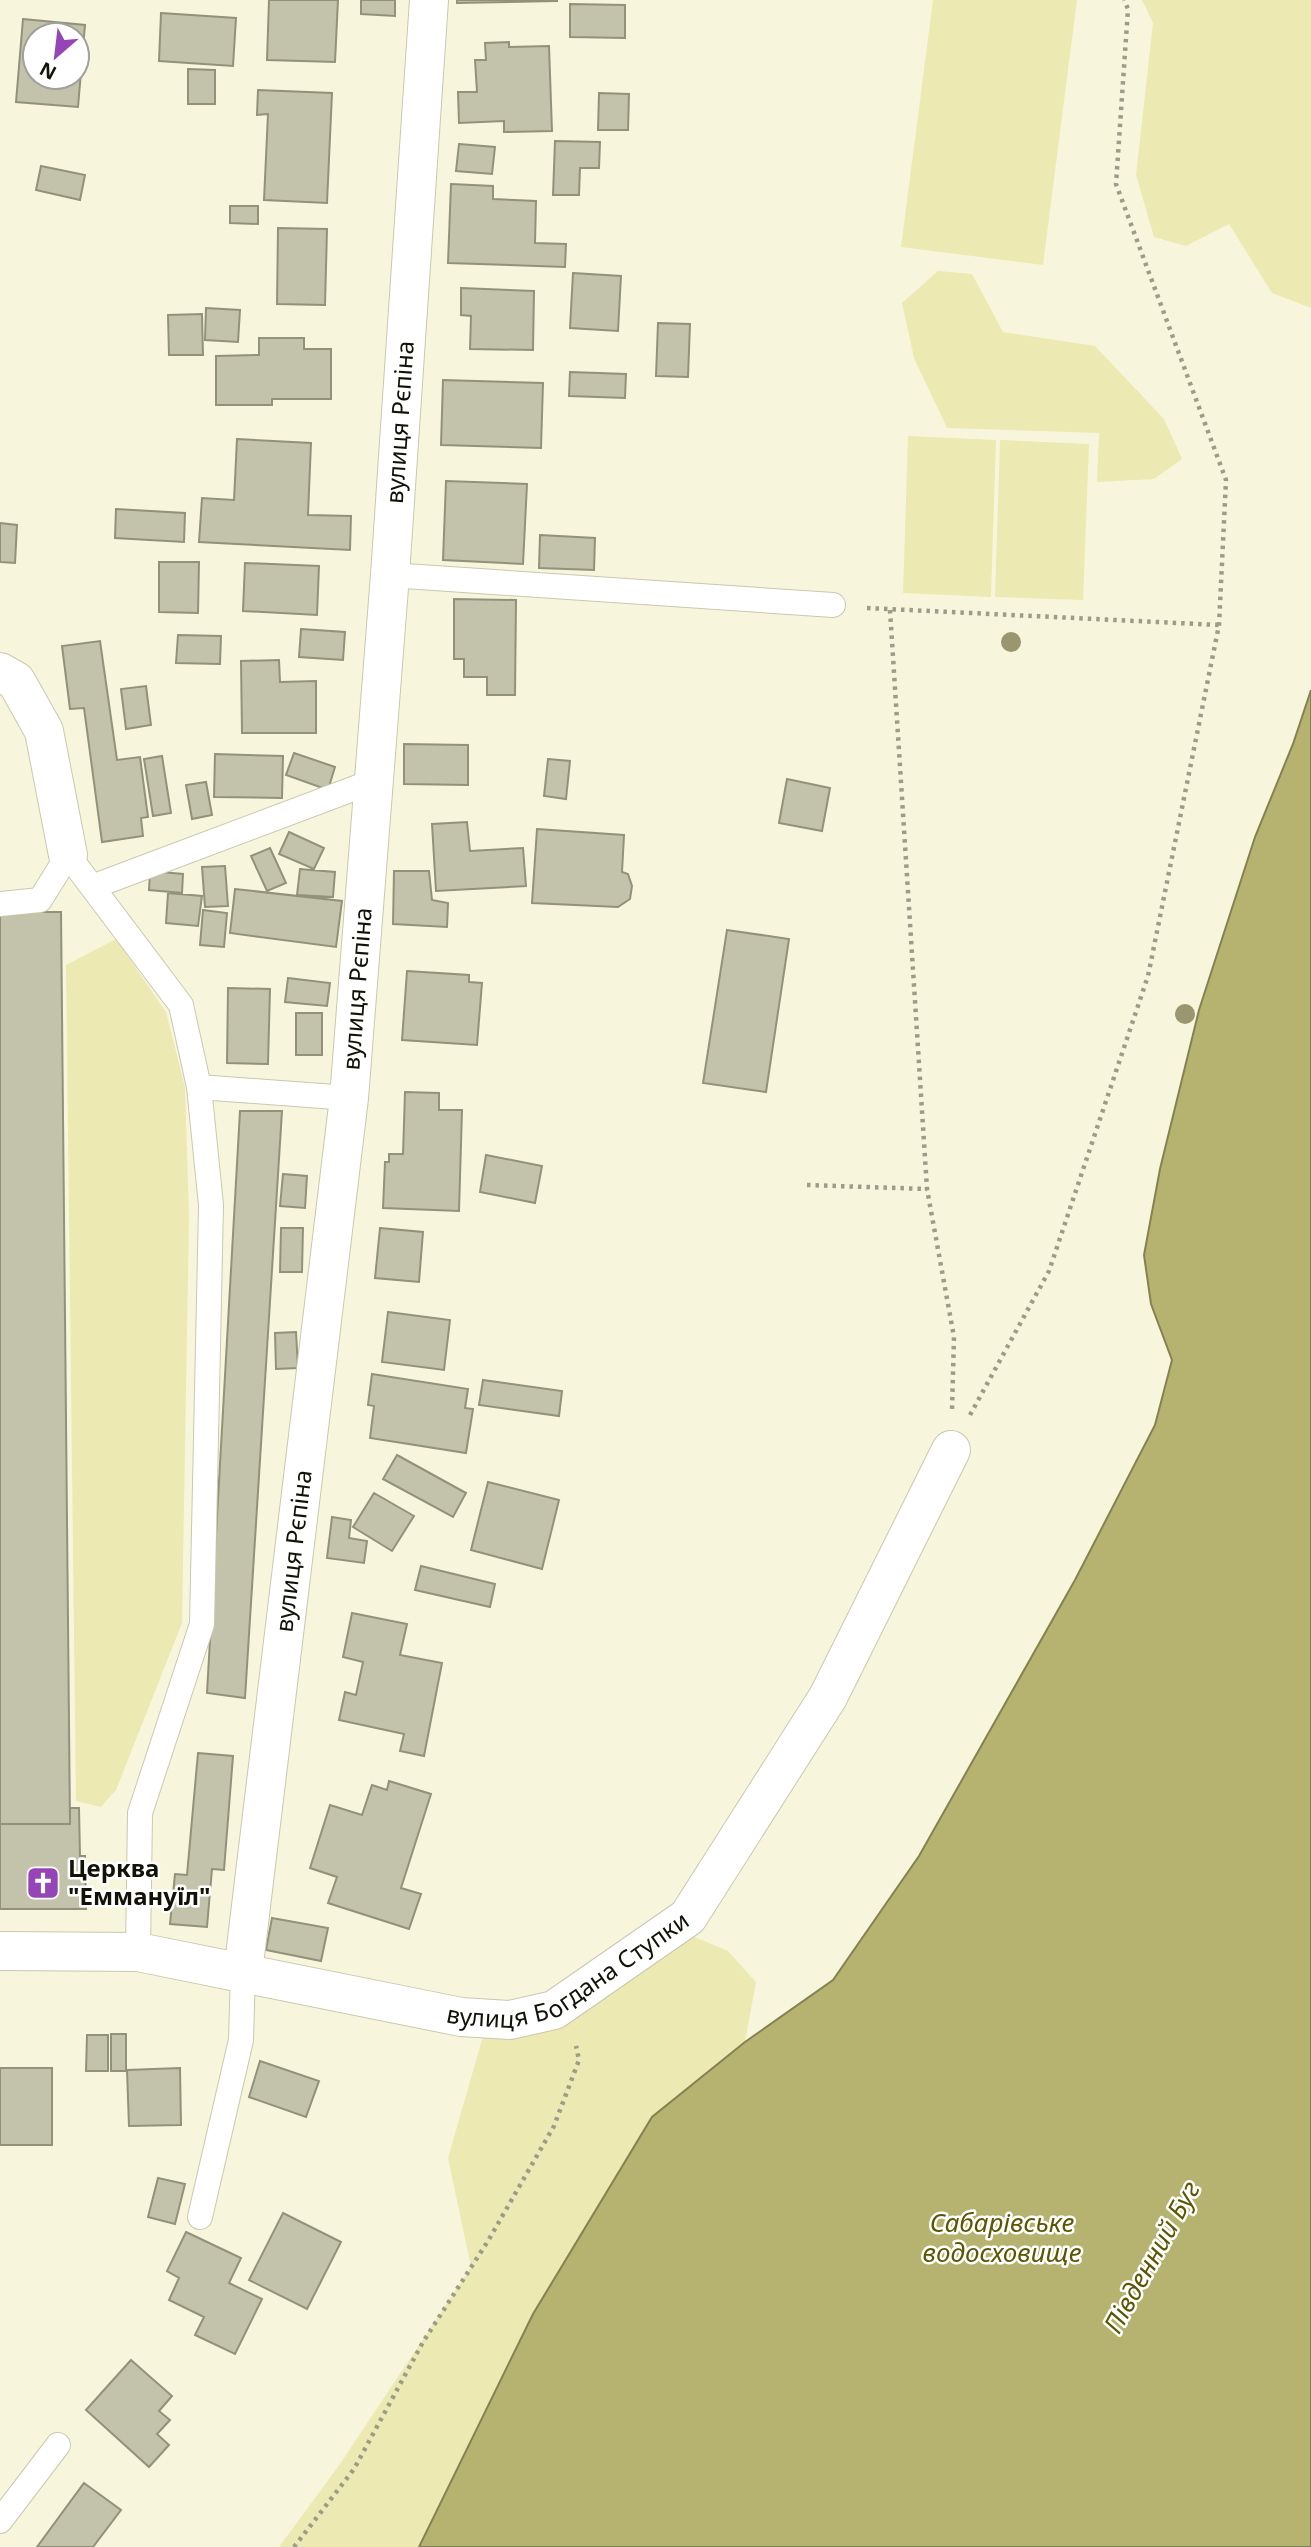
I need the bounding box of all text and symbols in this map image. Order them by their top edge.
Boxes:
north arrow [21,21,91,91]
text: N [35,56,61,86]
street label: вулиця Рєпіна [377,340,421,505]
street label: вулиця Рєпіна [333,906,379,1071]
street label: вулиця Рєпіна [266,1468,319,1634]
place label: Церква "Еммануїл" [68,1851,211,1912]
church icon: Церква "Еммануїл" [24,1864,62,1902]
street label: вулиця Богдана Ступки [444,1903,695,2035]
water label: Південний Буг [1094,2174,1208,2339]
water label: Сабарівське водосховище [922,2204,1082,2270]

